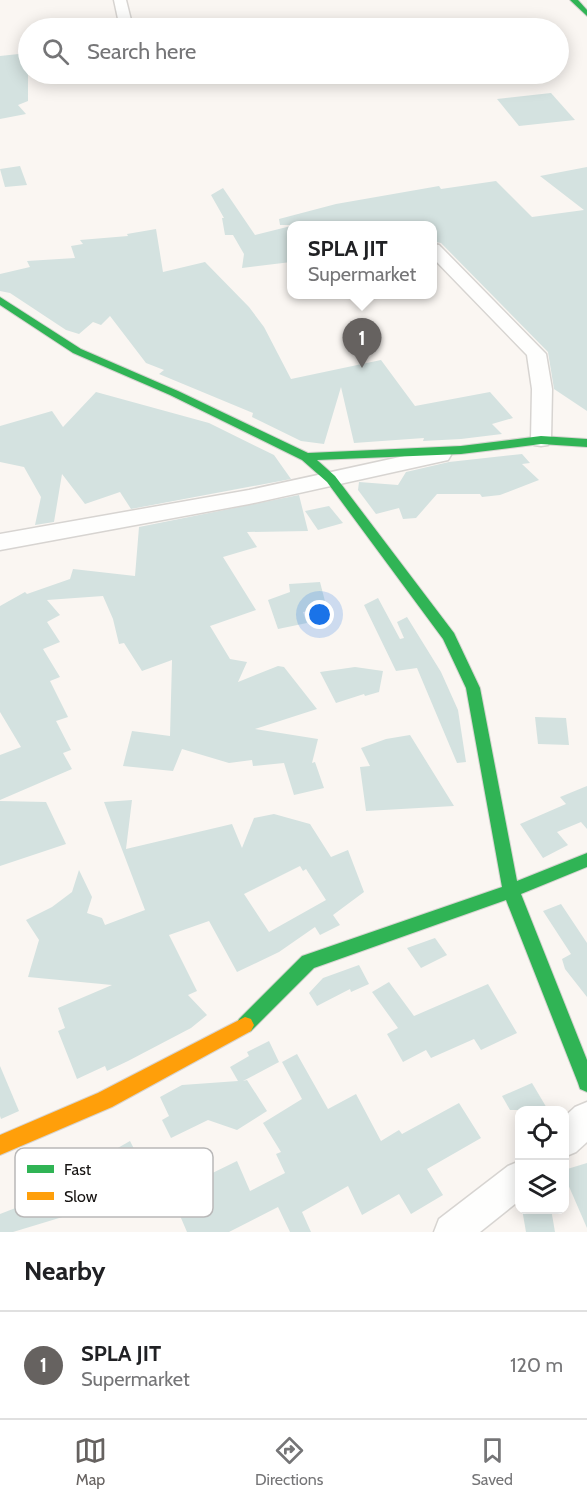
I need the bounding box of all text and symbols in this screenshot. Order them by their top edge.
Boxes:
search box [18,18,569,84]
icon: search [39,35,72,68]
text: Search here [87,38,196,65]
popup [287,221,437,299]
text: SPLA JIT [308,235,388,262]
text: Supermarket [308,262,416,286]
pin: 1 [342,318,382,368]
your location [305,600,334,629]
map controls [515,1106,569,1214]
button: locate [515,1106,569,1160]
legend [15,1148,213,1217]
text: Fast [64,1160,92,1179]
button: layers [515,1160,569,1214]
text: Slow [64,1187,98,1206]
text: Nearby [24,1255,105,1287]
text: SPLA JIT [81,1340,161,1367]
text: 1 [40,1353,47,1377]
text: 120 m [510,1353,563,1377]
text: Supermarket [81,1367,190,1391]
tab: Map [74,1434,107,1489]
tab: Directions [255,1434,323,1489]
tab: Saved [471,1434,513,1489]

